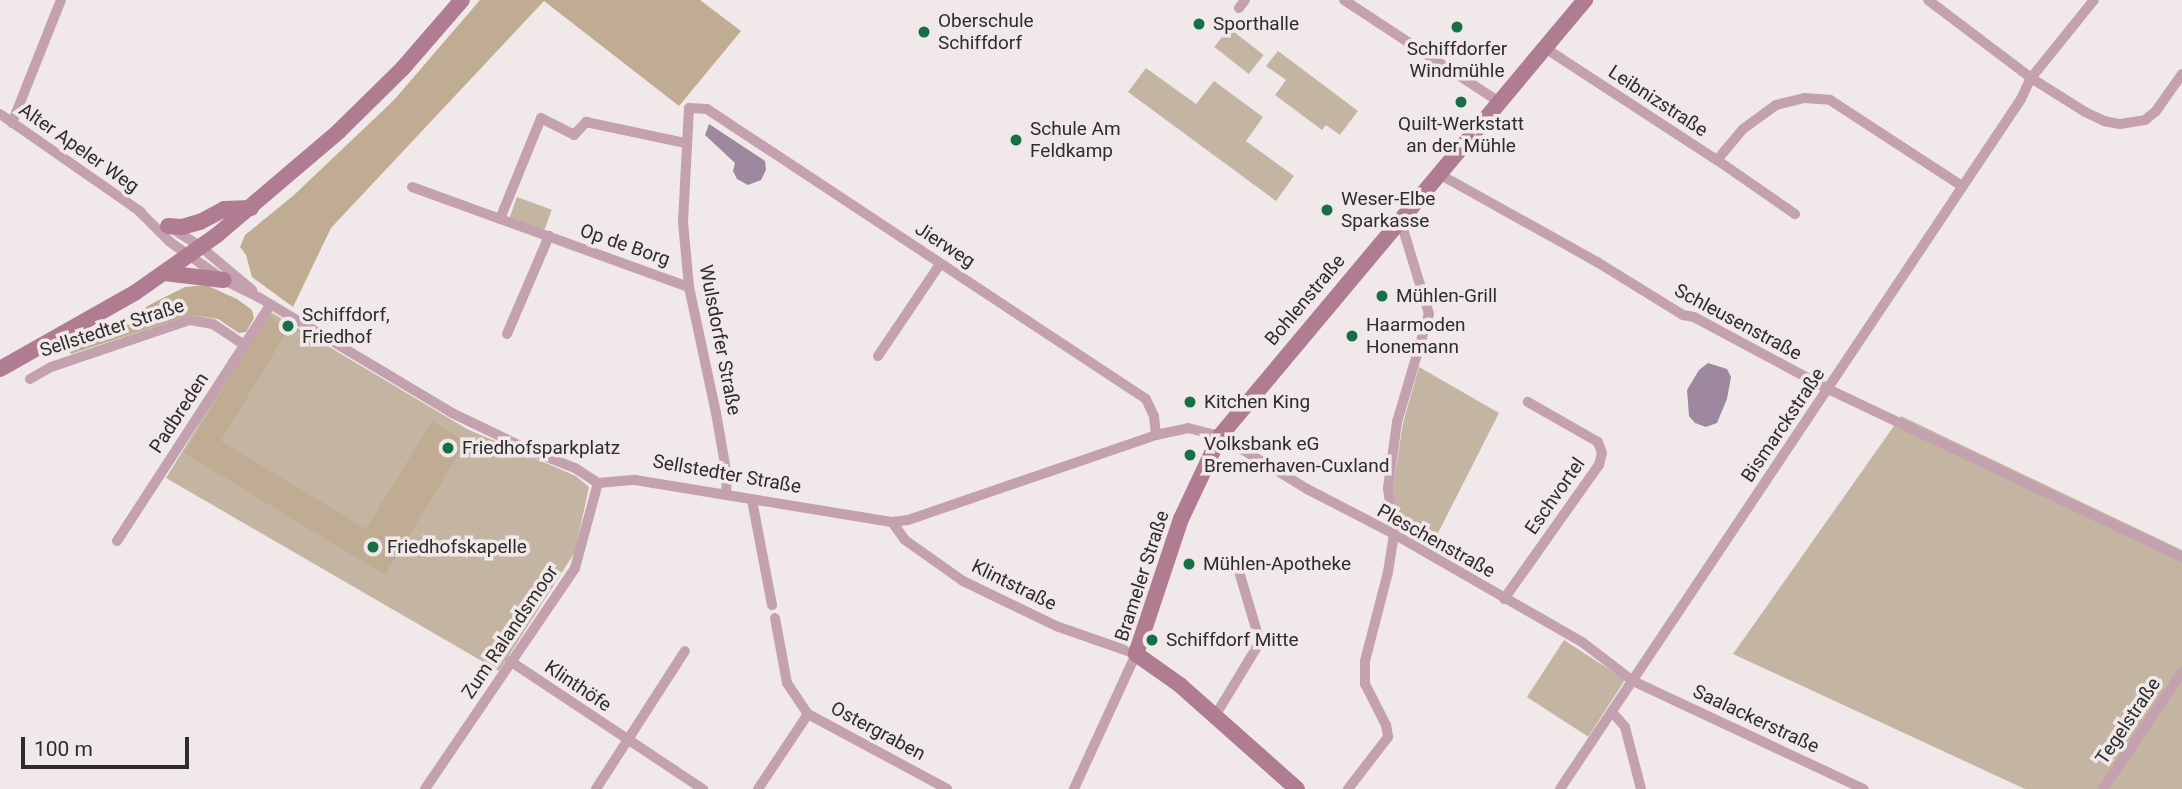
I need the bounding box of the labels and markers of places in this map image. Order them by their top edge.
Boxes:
place label: Oberschule Schiffdorf [938,10,1034,54]
place label: Sporthalle [1213,13,1299,35]
marker: Sporthalle [1191,16,1207,32]
marker: Schiffdorfer Windmühle [1449,19,1465,35]
marker: Oberschule Schiffdorf [916,24,932,40]
place label: Schiffdorfer Windmühle [1407,38,1507,82]
marker: Quilt-Werkstatt an der Mühle [1453,94,1469,110]
place label: Quilt-Werkstatt an der Mühle [1398,113,1524,157]
place label: Schule Am Feldkamp [1030,118,1121,162]
marker: Schule Am Feldkamp [1008,132,1024,148]
place label: Weser-Elbe Sparkasse [1341,188,1435,232]
marker: Weser-Elbe Sparkasse [1319,202,1335,218]
place label: Mühlen-Grill [1396,285,1497,307]
marker: Mühlen-Grill [1374,288,1390,304]
place label: Schiffdorf, Friedhof [302,304,390,348]
place label: Haarmoden Honemann [1366,314,1465,358]
marker: Schiffdorf, Friedhof [280,318,296,334]
marker: Haarmoden Honemann [1344,328,1360,344]
place label: Kitchen King [1204,391,1310,413]
marker: Kitchen King [1182,394,1198,410]
place label: Volksbank eG Bremerhaven-Cuxland [1204,433,1389,477]
place label: Friedhofsparkplatz [462,437,620,459]
marker: Friedhofsparkplatz [440,440,456,456]
marker: Volksbank eG Bremerhaven-Cuxland [1182,447,1198,463]
place label: Friedhofskapelle [387,536,527,558]
marker: Friedhofskapelle [365,539,381,555]
place label: Mühlen-Apotheke [1203,553,1351,575]
marker: Mühlen-Apotheke [1181,556,1197,572]
place label: Schiffdorf Mitte [1166,629,1298,651]
marker: Schiffdorf Mitte [1144,632,1160,648]

